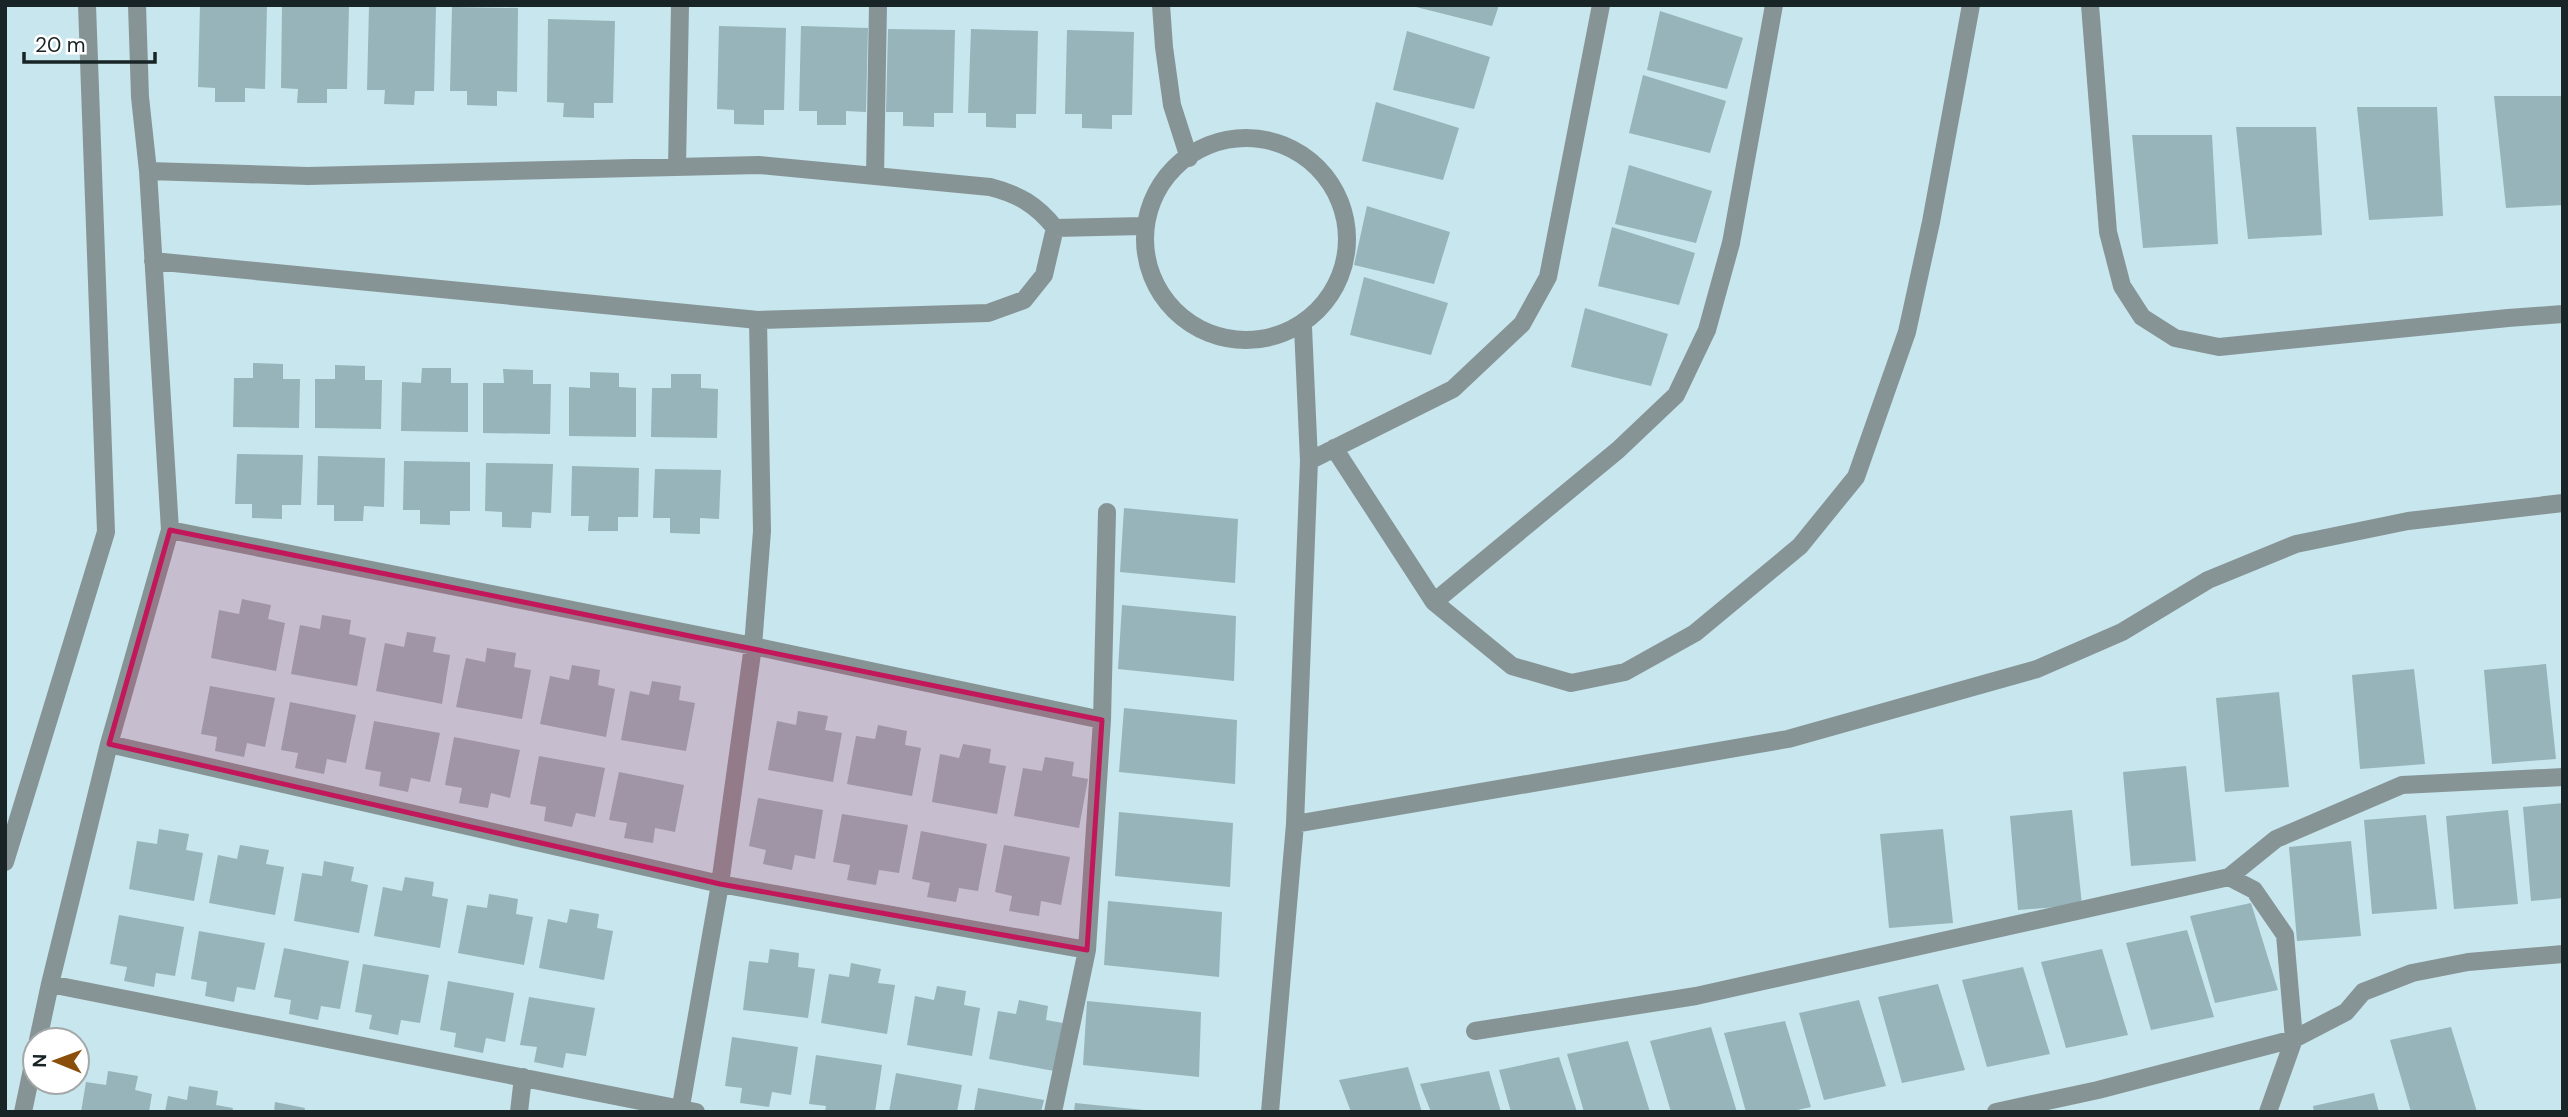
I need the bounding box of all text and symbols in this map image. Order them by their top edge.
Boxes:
scale bar [24,21,156,65]
text: 20 m [35,31,86,59]
north arrow [21,1026,91,1096]
text: N [27,1054,52,1068]

